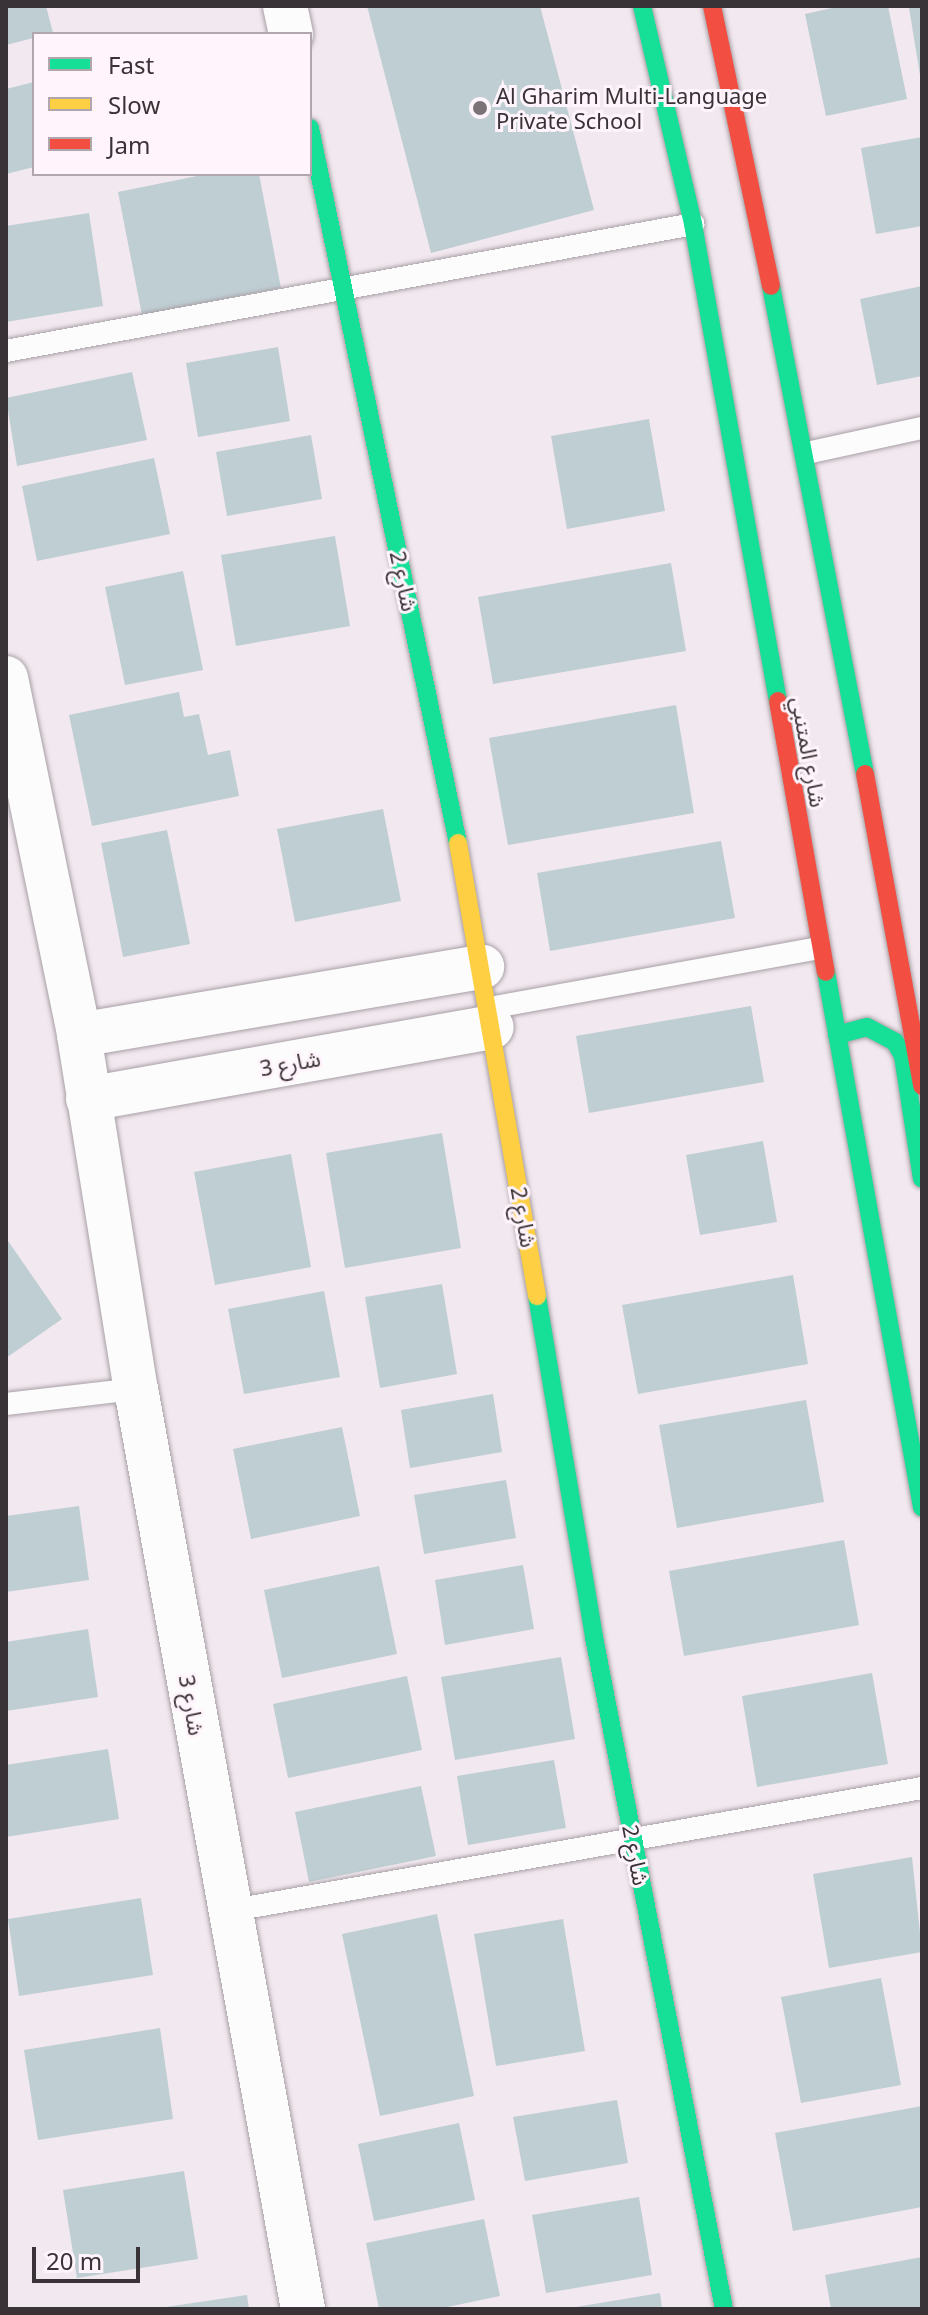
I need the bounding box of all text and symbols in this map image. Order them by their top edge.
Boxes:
legend [32,32,312,176]
text: Fast [108,48,154,81]
place label: Al Gharim Multi-Language Private School [496,82,767,134]
text: Slow [108,88,160,121]
marker: Al Gharim Multi-Language Private School [471,99,489,117]
text: Jam [108,128,150,161]
street label: شارع 2 [385,548,423,614]
street label: شارع المتنبي [786,695,832,809]
street label: شارع 3 [258,1045,322,1081]
street label: شارع 2 [506,1185,542,1249]
street label: شارع 3 [174,1673,210,1737]
street label: شارع 2 [617,1822,655,1888]
scale bar [36,2231,144,2281]
text: 20 m [46,2244,102,2277]

